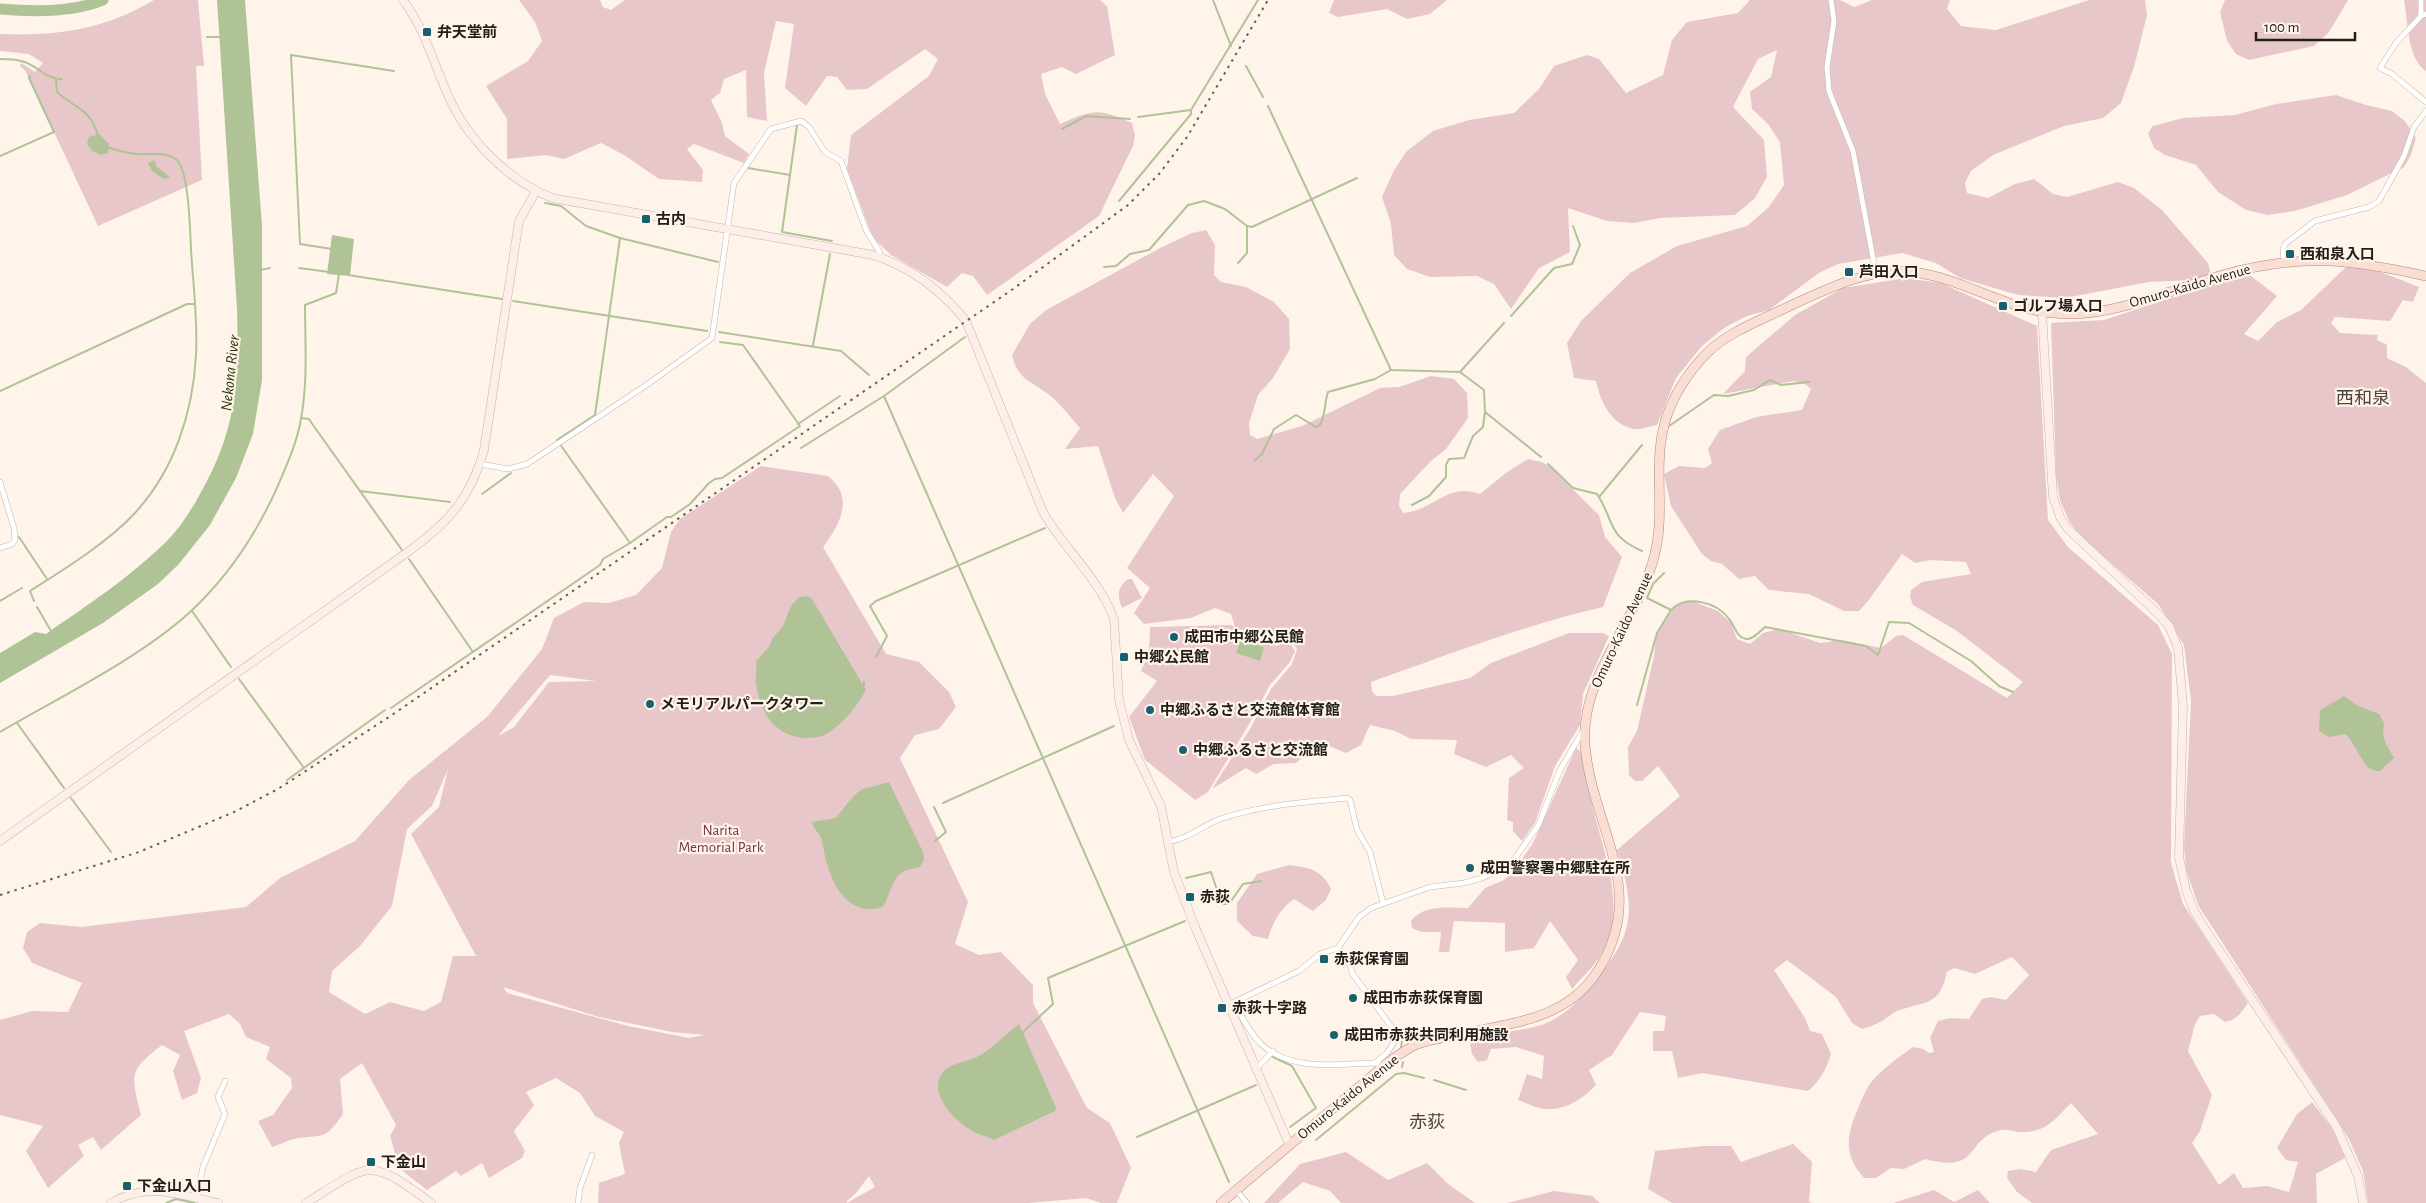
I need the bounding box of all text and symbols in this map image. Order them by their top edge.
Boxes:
scale bar [2256,10,2355,42]
text: 100 m [2264,20,2299,35]
place label: 弁天堂前 [437,23,497,40]
marker: 弁天堂前 [421,26,433,38]
place label: 古内 [656,211,686,227]
marker: 古内 [640,213,652,225]
place label: 西和泉入口 [2300,246,2375,262]
marker: 西和泉入口 [2284,248,2296,260]
street label: Omuro-Kaido Avenue [2128,261,2252,310]
place label: 芦田入口 [1859,264,1919,280]
marker: 芦田入口 [1843,266,1855,278]
place label: ゴルフ場入口 [2013,298,2103,314]
marker: ゴルフ場入口 [1997,300,2009,312]
water label: Nekona River [218,333,242,412]
district label: 西和泉 [2336,388,2390,408]
street label: Omuro-Kaido Avenue [1589,570,1655,690]
place label: 成田市中郷公民館 [1184,628,1304,645]
marker: 成田市中郷公民館 [1168,631,1180,643]
place label: 中郷公民館 [1134,649,1209,665]
marker: 中郷公民館 [1118,651,1130,663]
place label: メモリアルパークタワー [660,696,824,712]
marker: メモリアルパークタワー [644,698,656,710]
place label: 中郷ふるさと交流館体育館 [1160,702,1340,718]
marker: 中郷ふるさと交流館体育館 [1144,704,1156,716]
place label: 中郷ふるさと交流館 [1193,742,1328,758]
marker: 中郷ふるさと交流館 [1177,744,1189,756]
park label: Narita Memorial Park [678,823,764,855]
place label: 成田警察署中郷駐在所 [1480,859,1630,876]
marker: 成田警察署中郷駐在所 [1464,862,1476,874]
place label: 赤荻 [1200,889,1230,905]
marker: 赤荻 [1184,891,1196,903]
place label: 赤荻保育園 [1334,951,1409,967]
marker: 赤荻保育園 [1318,953,1330,965]
place label: 成田市赤荻保育園 [1363,989,1483,1006]
marker: 成田市赤荻保育園 [1347,992,1359,1004]
place label: 赤荻十字路 [1232,1000,1307,1016]
marker: 赤荻十字路 [1216,1002,1228,1014]
place label: 成田市赤荻共同利用施設 [1344,1026,1509,1043]
marker: 成田市赤荻共同利用施設 [1328,1029,1340,1041]
street label: Omuro-Kaido Avenue [1295,1052,1401,1142]
district label: 赤荻 [1409,1113,1445,1132]
place label: 下金山 [381,1154,426,1170]
marker: 下金山 [365,1156,377,1168]
place label: 下金山入口 [137,1178,212,1194]
marker: 下金山入口 [121,1180,133,1192]

